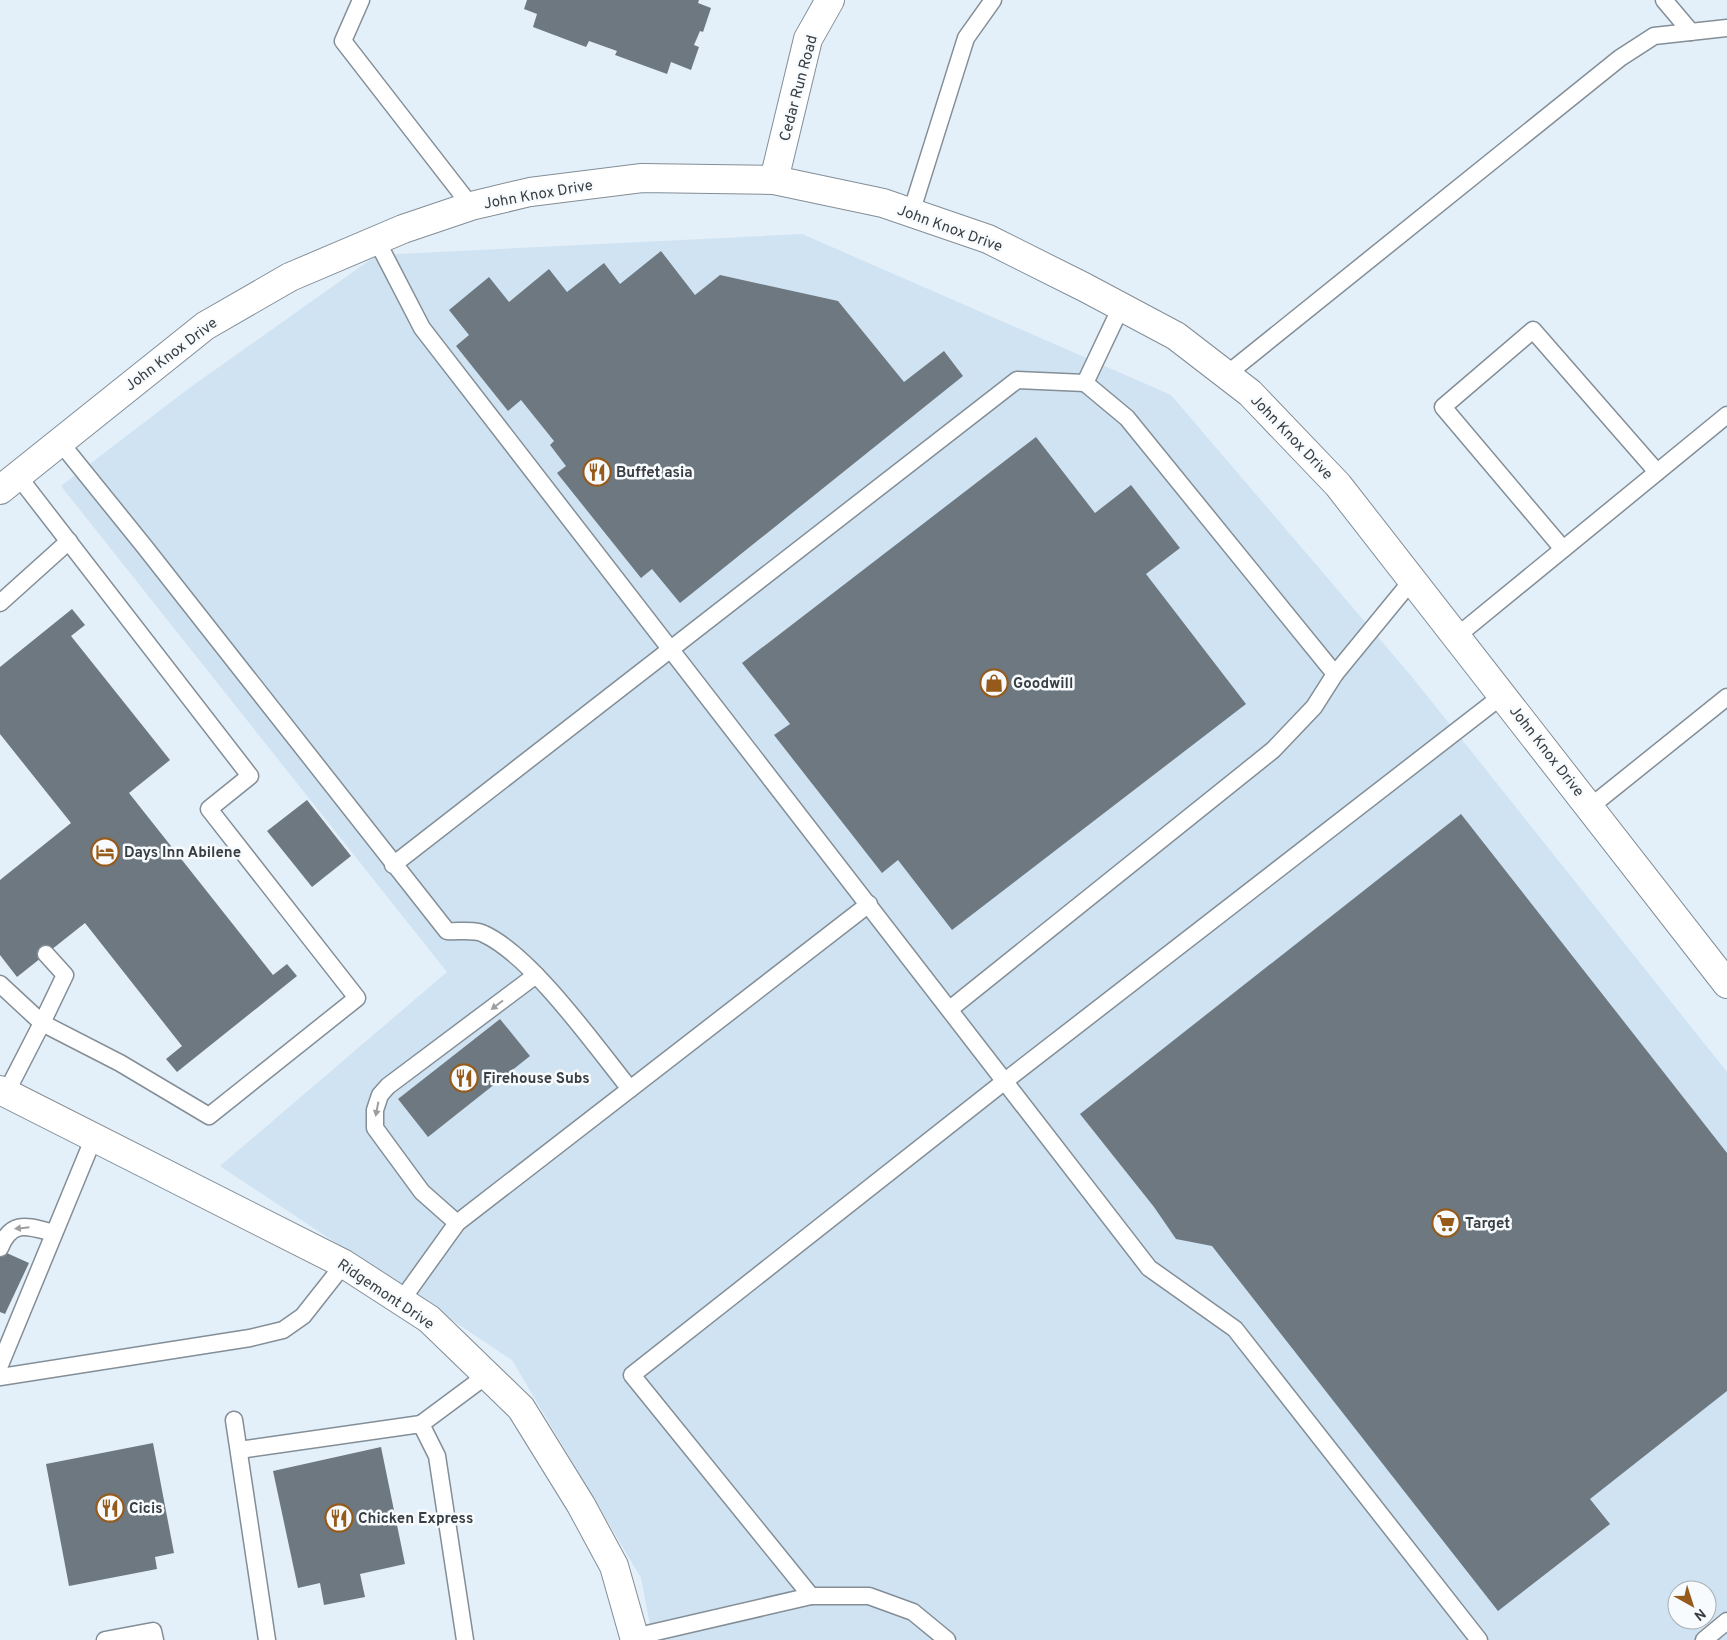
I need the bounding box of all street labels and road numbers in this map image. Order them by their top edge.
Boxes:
street label: Cedar Run Road [776,33,823,143]
street label: John Knox Drive [482,177,594,214]
street label: John Knox Drive [894,202,1005,257]
street label: John Knox Drive [122,314,222,396]
street label: John Knox Drive [1246,392,1336,484]
street label: John Knox Drive [1504,702,1587,801]
street label: Ridgemont Drive [333,1256,437,1335]

